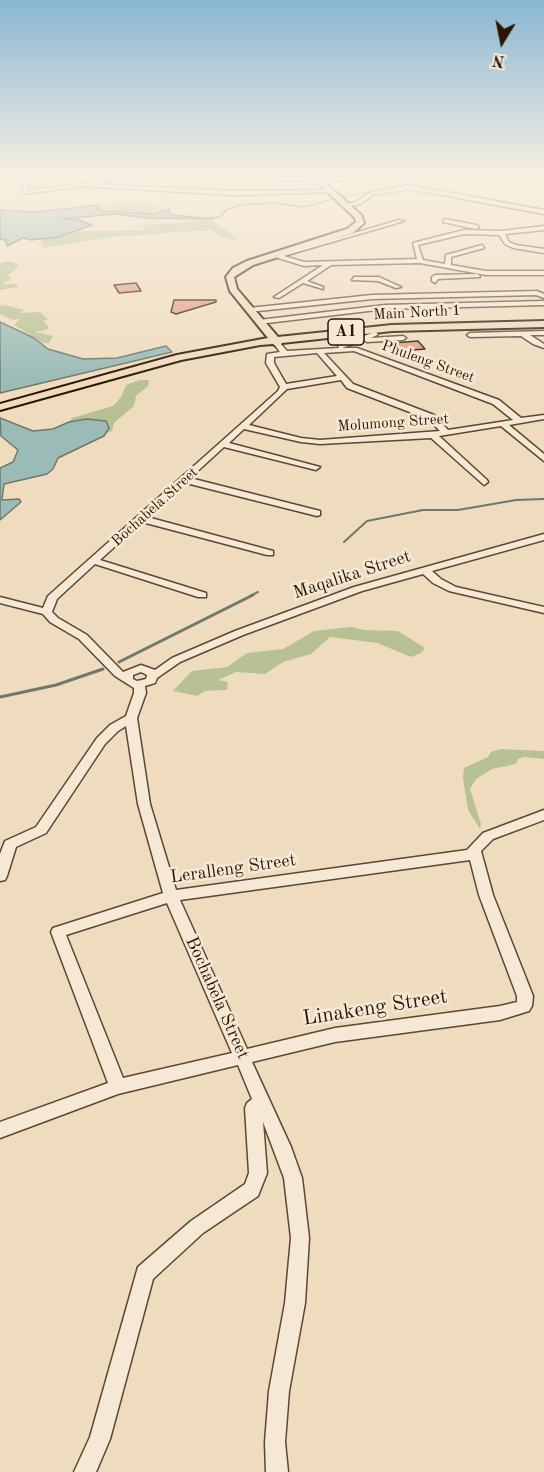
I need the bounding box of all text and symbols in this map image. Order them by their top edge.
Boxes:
north arrow [472,12,532,72]
text: N [491,51,506,69]
street label: Main North 1 [373,302,461,324]
road number: A1 [328,319,364,345]
street label: Phuleng Street [379,337,477,387]
street label: Molumong Street [337,410,449,436]
street label: Bochabela Street [108,464,202,550]
street label: Maqalika Street [290,546,414,604]
street label: Leralleng Street [169,849,297,889]
street label: Bochabela Street [180,933,254,1063]
street label: Linakeng Street [301,984,449,1032]

